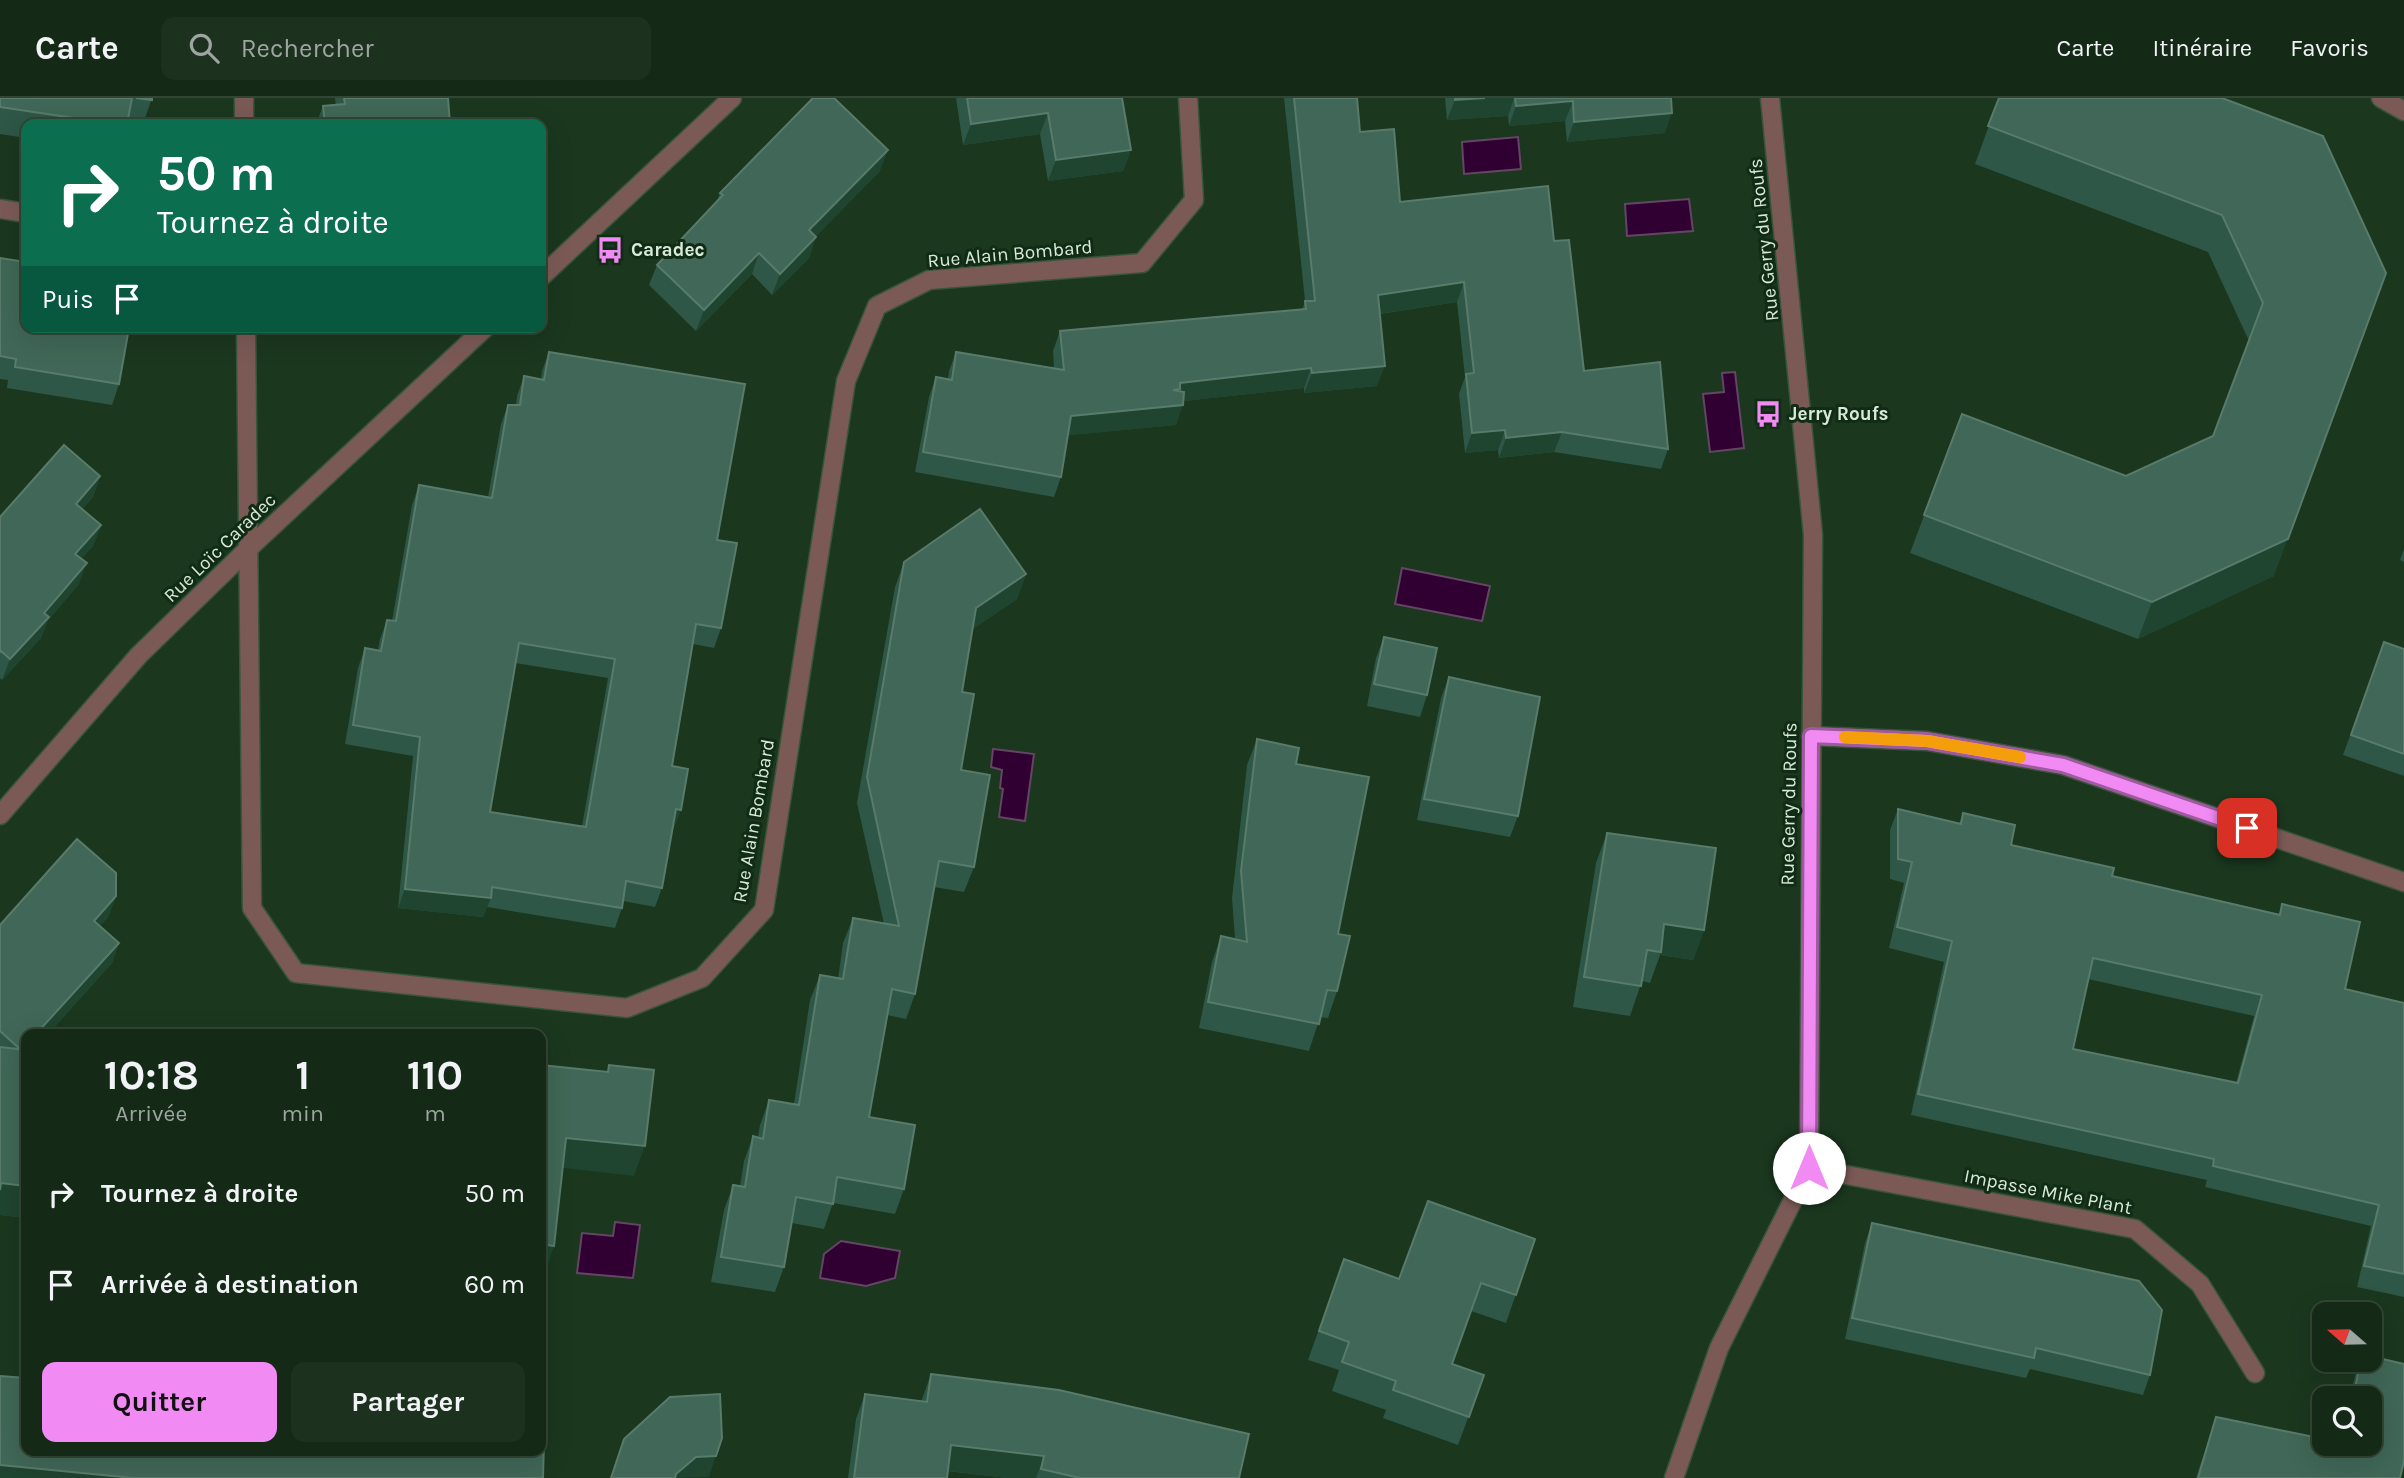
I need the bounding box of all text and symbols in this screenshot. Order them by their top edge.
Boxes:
search box [161,17,651,80]
text: Carte [35,29,119,67]
icon: search [185,29,223,67]
text: Rechercher [241,33,374,64]
text: Carte [2056,34,2114,62]
text: Itinéraire [2152,34,2252,62]
text: Favoris [2290,34,2369,62]
text: 50 m [157,145,275,202]
icon: right [42,147,133,238]
street label: Rue Gerry du Roufs [1745,158,1783,322]
text: Tournez à droite [157,204,389,241]
bus stop icon: Caradec [595,235,625,265]
street label: Rue Alain Bombard [927,236,1093,272]
place label: Caradec [631,239,705,261]
icon: arrive [108,280,146,318]
text: Puis [42,284,94,315]
bus stop icon: Jerry Roufs [1753,399,1783,429]
place label: Jerry Roufs [1789,403,1888,425]
street label: Rue Loïc Caradec [160,489,280,607]
street label: Rue Gerry du Roufs [1777,722,1801,886]
street label: Rue Alain Bombard [729,738,779,904]
pin [2217,798,2277,858]
icon: arrive [2228,809,2266,847]
text: 10:18 [104,1050,199,1100]
text: 1 [295,1050,310,1100]
text: 110 [407,1050,463,1100]
text: Arrivée [115,1100,187,1127]
text: min [282,1100,324,1127]
text: m [424,1100,446,1127]
position arrow [1772,1131,1846,1205]
street label: Impasse Mike Plant [1962,1165,2134,1219]
icon: right [42,1175,80,1213]
text: Tournez à droite [101,1178,298,1209]
text: 50 m [464,1178,525,1209]
icon: arrive [42,1266,80,1304]
text: Arrivée à destination [101,1269,359,1300]
text: 60 m [464,1269,525,1300]
north arrow [2312,1302,2382,1372]
map controls [2312,1302,2382,1456]
button: Quitter [42,1362,277,1442]
button: Partager [291,1362,525,1442]
button: search [2312,1386,2382,1456]

